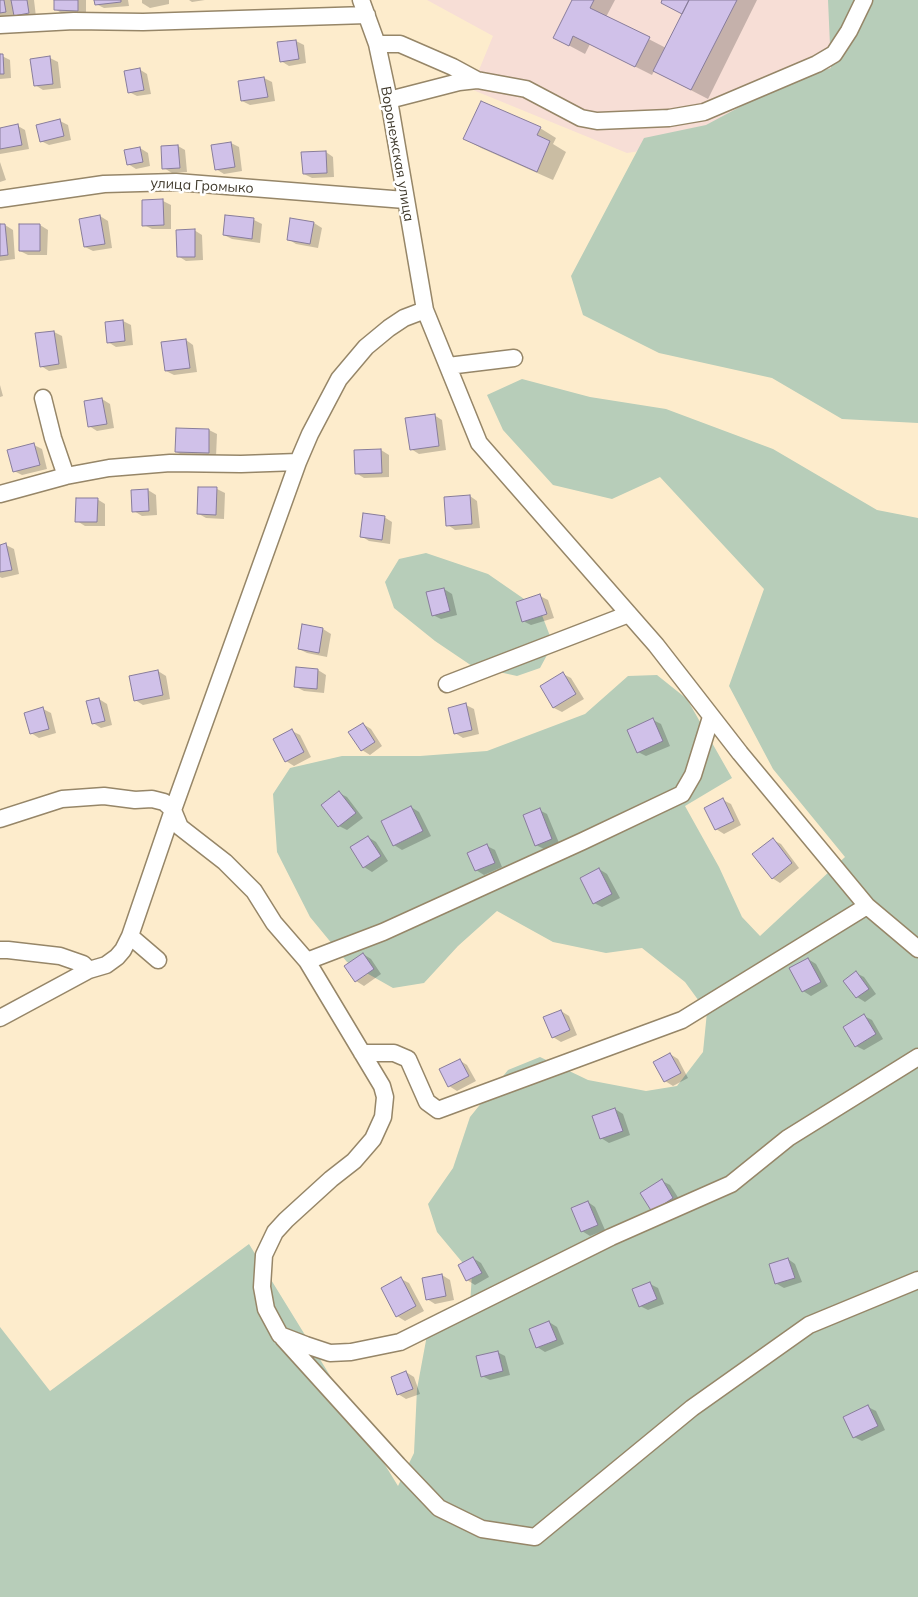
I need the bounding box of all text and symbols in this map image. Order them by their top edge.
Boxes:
street label: Воронежская улица [377,85,417,223]
street label: улица Громыко [150,175,254,197]

